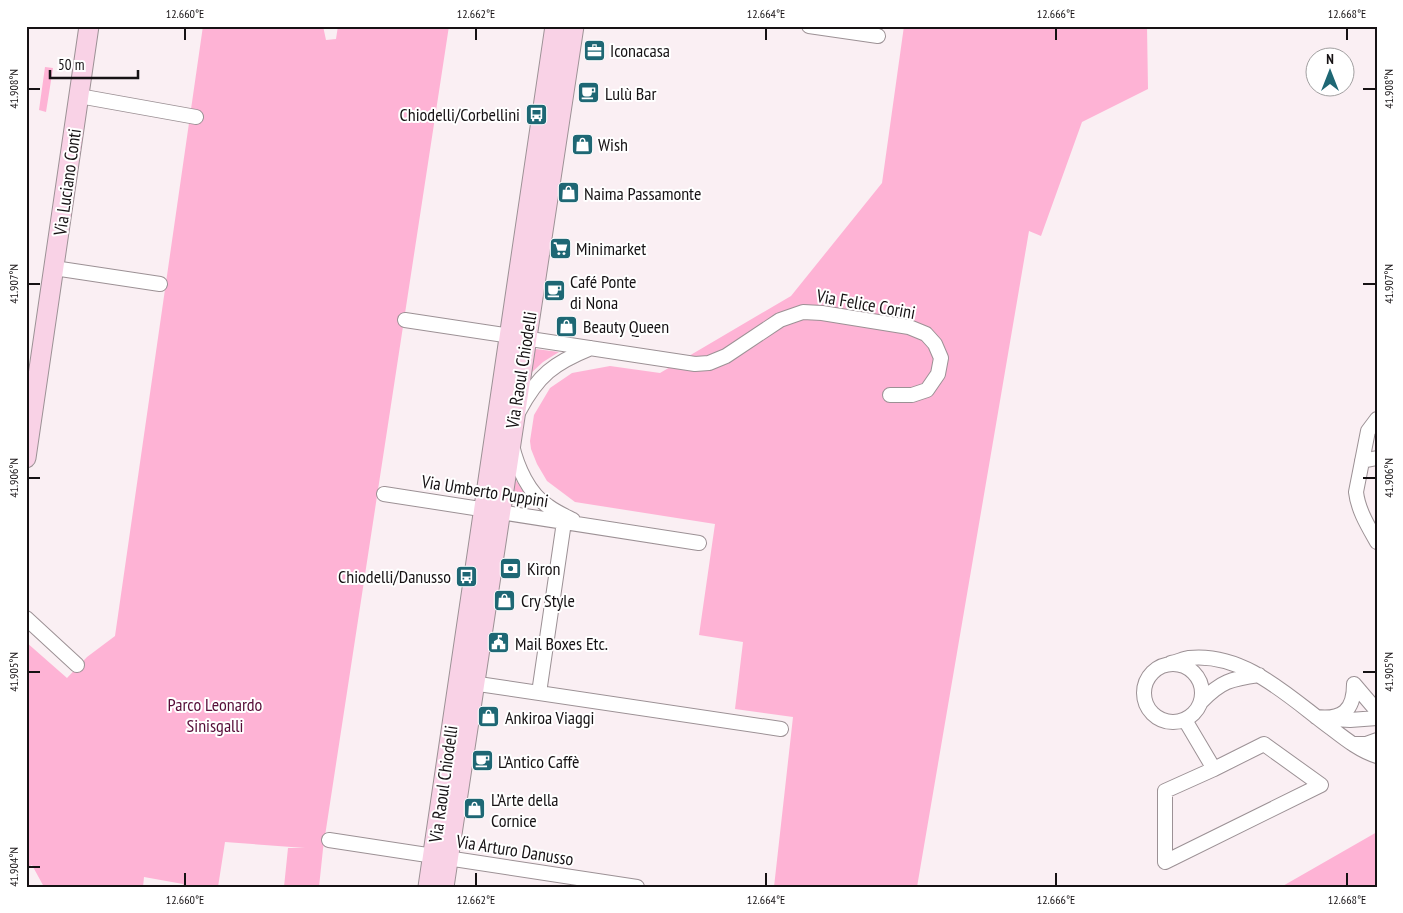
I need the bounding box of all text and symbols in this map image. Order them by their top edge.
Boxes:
text: 12.660°E [166,6,204,21]
text: 12.662°E [457,6,495,21]
text: 12.664°E [747,6,785,21]
text: 12.666°E [1037,6,1075,21]
text: 12.668°E [1328,6,1366,21]
office icon: Iconacasa [582,38,606,62]
place label: Iconacasa [610,39,670,62]
scale bar [50,48,138,80]
north arrow [1306,48,1356,98]
text: N [1326,50,1334,68]
text: 50 m [58,55,84,74]
text: 41.908°N [6,69,21,109]
text: 41.908°N [1381,69,1396,109]
cafe icon: Lulù Bar [577,81,601,105]
place label: Lulù Bar [605,82,657,105]
bus stop icon: Chiodelli/Corbellini [524,102,548,126]
place label: Chiodelli/Corbellini [400,103,520,126]
street label: Via Luciano Conti [48,127,86,238]
shop icon: Wish [570,132,594,156]
place label: Wish [598,133,628,156]
shop icon: Naima Passamonte [556,181,580,205]
place label: Naima Passamonte [584,182,701,205]
supermarket icon: Minimarket [548,236,572,260]
place label: Minimarket [576,237,646,260]
text: 41.907°N [6,264,21,304]
text: 41.907°N [1381,264,1396,304]
place label: Café Ponte di Nona [570,270,636,314]
cafe icon: Café Ponte di Nona [542,279,566,303]
street label: Via Felice Corini [814,284,917,324]
street label: Via Raoul Chiodelli [500,310,542,431]
shop icon: Beauty Queen [555,314,579,338]
place label: Beauty Queen [583,315,669,338]
text: 41.906°N [6,458,21,498]
text: 41.906°N [1381,458,1396,498]
street label: Via Umberto Puppini [419,469,550,512]
bank icon: Kìron [499,556,523,580]
place label: Kìron [527,557,560,580]
bus stop icon: Chiodelli/Danusso [455,564,479,588]
place label: Chiodelli/Danusso [338,565,451,588]
shop icon: Cry Style [493,588,517,612]
place label: Cry Style [521,589,575,612]
public building icon: Mail Boxes Etc. [487,631,511,655]
place label: Mail Boxes Etc. [515,632,608,655]
text: 41.905°N [6,652,21,692]
text: 41.905°N [1381,652,1396,692]
park label: Parco Leonardo Sinisgalli [168,693,263,737]
shop icon: Ankiroa Viaggi [477,705,501,729]
place label: Ankiroa Viaggi [505,706,595,729]
street label: Via Raoul Chiodelli [423,724,463,845]
cafe icon: L’Antico Caffè [470,749,494,773]
place label: L’Antico Caffè [498,750,580,773]
place label: L’Arte della Cornice [491,788,559,832]
shop icon: L’Arte della Cornice [463,797,487,821]
street label: Via Arturo Danusso [454,829,575,871]
text: 41.904°N [6,847,21,887]
text: 12.660°E [166,892,204,907]
text: 12.662°E [457,892,495,907]
text: 12.664°E [747,892,785,907]
text: 12.666°E [1037,892,1075,907]
text: 12.668°E [1328,892,1366,907]

